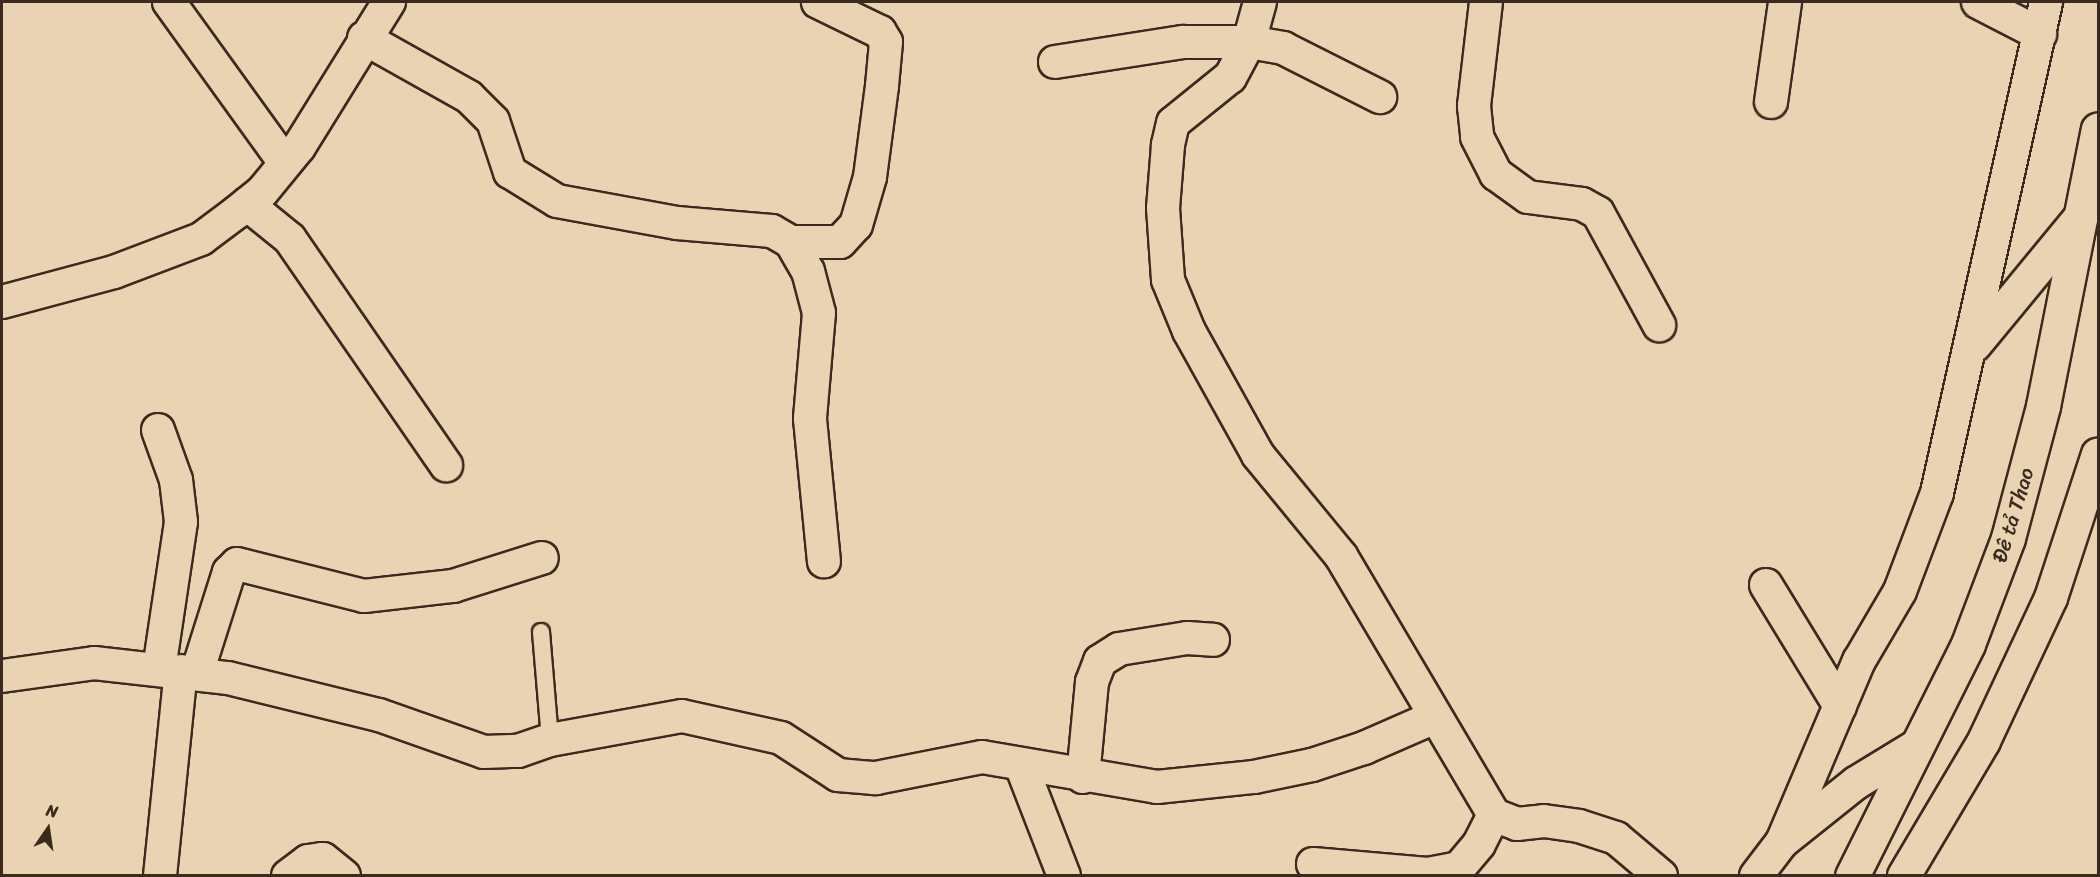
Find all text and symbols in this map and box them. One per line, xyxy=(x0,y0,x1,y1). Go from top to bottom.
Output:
street label: Đê tả Thao xyxy=(1987,465,2039,565)
text: N xyxy=(43,796,61,826)
north arrow xyxy=(18,799,78,859)

